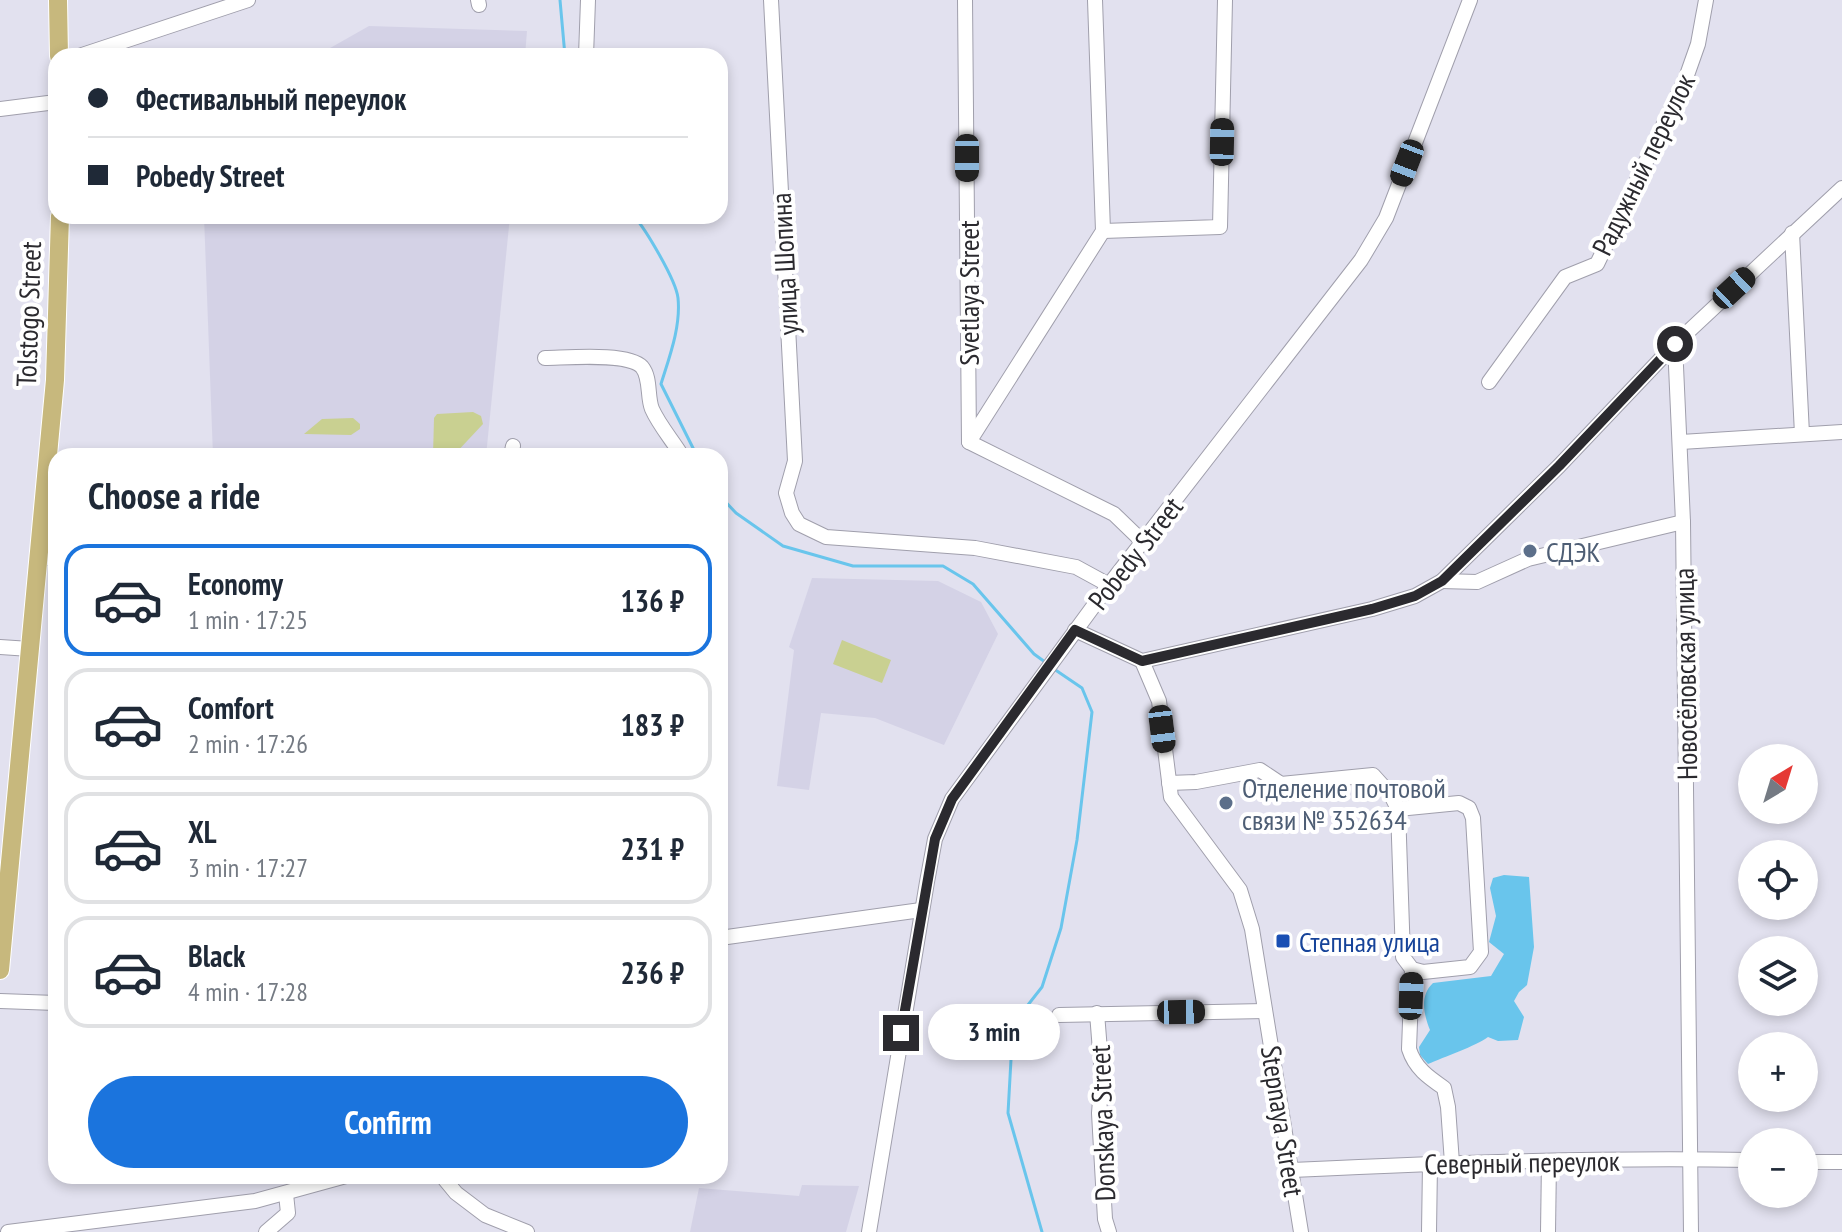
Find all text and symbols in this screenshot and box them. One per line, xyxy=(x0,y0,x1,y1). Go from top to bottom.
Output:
street label: Радужный переулок xyxy=(1583,67,1703,261)
text: Фестивальный переулок xyxy=(136,79,406,118)
car xyxy=(1210,118,1234,166)
car xyxy=(955,134,979,182)
car xyxy=(1387,136,1427,190)
text: Pobedy Street xyxy=(136,156,285,195)
street label: улица Шопина xyxy=(762,192,806,336)
street label: Svetlaya Street xyxy=(950,220,987,366)
street label: Tolstogo Street xyxy=(7,240,49,387)
car xyxy=(1708,263,1760,313)
route start xyxy=(1657,326,1693,362)
text: Choose a ride xyxy=(88,472,260,519)
street label: Pobedy Street xyxy=(1079,489,1191,617)
place label: СДЭК xyxy=(1546,533,1601,570)
marker: СДЭК xyxy=(1521,542,1539,560)
icon: car xyxy=(92,564,164,636)
text: Economy xyxy=(188,564,283,603)
street label: Новосёловская улица xyxy=(1665,568,1705,780)
text: 136 ₽ xyxy=(620,581,684,620)
text: 1 min · 17:25 xyxy=(188,603,308,636)
icon: car xyxy=(92,688,164,760)
text: Comfort xyxy=(188,688,274,727)
car xyxy=(1147,704,1177,754)
text: 183 ₽ xyxy=(620,705,684,744)
text: 2 min · 17:26 xyxy=(188,727,308,760)
north arrow xyxy=(1738,744,1818,824)
map controls xyxy=(1738,744,1818,1208)
place label: Отделение почтовой связи № 352634 xyxy=(1242,769,1446,838)
marker: Отделение почтовой связи № 352634 xyxy=(1217,794,1235,812)
icon: car xyxy=(92,812,164,884)
text: XL xyxy=(188,812,217,851)
text: 231 ₽ xyxy=(620,829,684,868)
button: locate xyxy=(1738,840,1818,920)
text: 3 min · 17:27 xyxy=(188,851,308,884)
place label: Степная улица xyxy=(1299,923,1440,960)
marker: Степная улица xyxy=(1274,932,1292,950)
icon: car xyxy=(92,936,164,1008)
text: Black xyxy=(188,936,245,975)
button: layers xyxy=(1738,936,1818,1016)
text: 236 ₽ xyxy=(620,953,684,992)
car xyxy=(1398,972,1424,1020)
text: 4 min · 17:28 xyxy=(188,975,308,1008)
car xyxy=(1157,1000,1205,1024)
callout: 3 min xyxy=(929,1005,1061,1061)
route end xyxy=(883,1015,919,1051)
text: 3 min xyxy=(968,1015,1020,1048)
button: + xyxy=(1738,1032,1818,1112)
street label: Stepnaya Street xyxy=(1253,1043,1313,1199)
street label: Donskaya Street xyxy=(1081,1044,1123,1202)
button: Confirm xyxy=(88,1076,688,1168)
button: − xyxy=(1738,1128,1818,1208)
street label: Северный переулок xyxy=(1424,1142,1620,1182)

